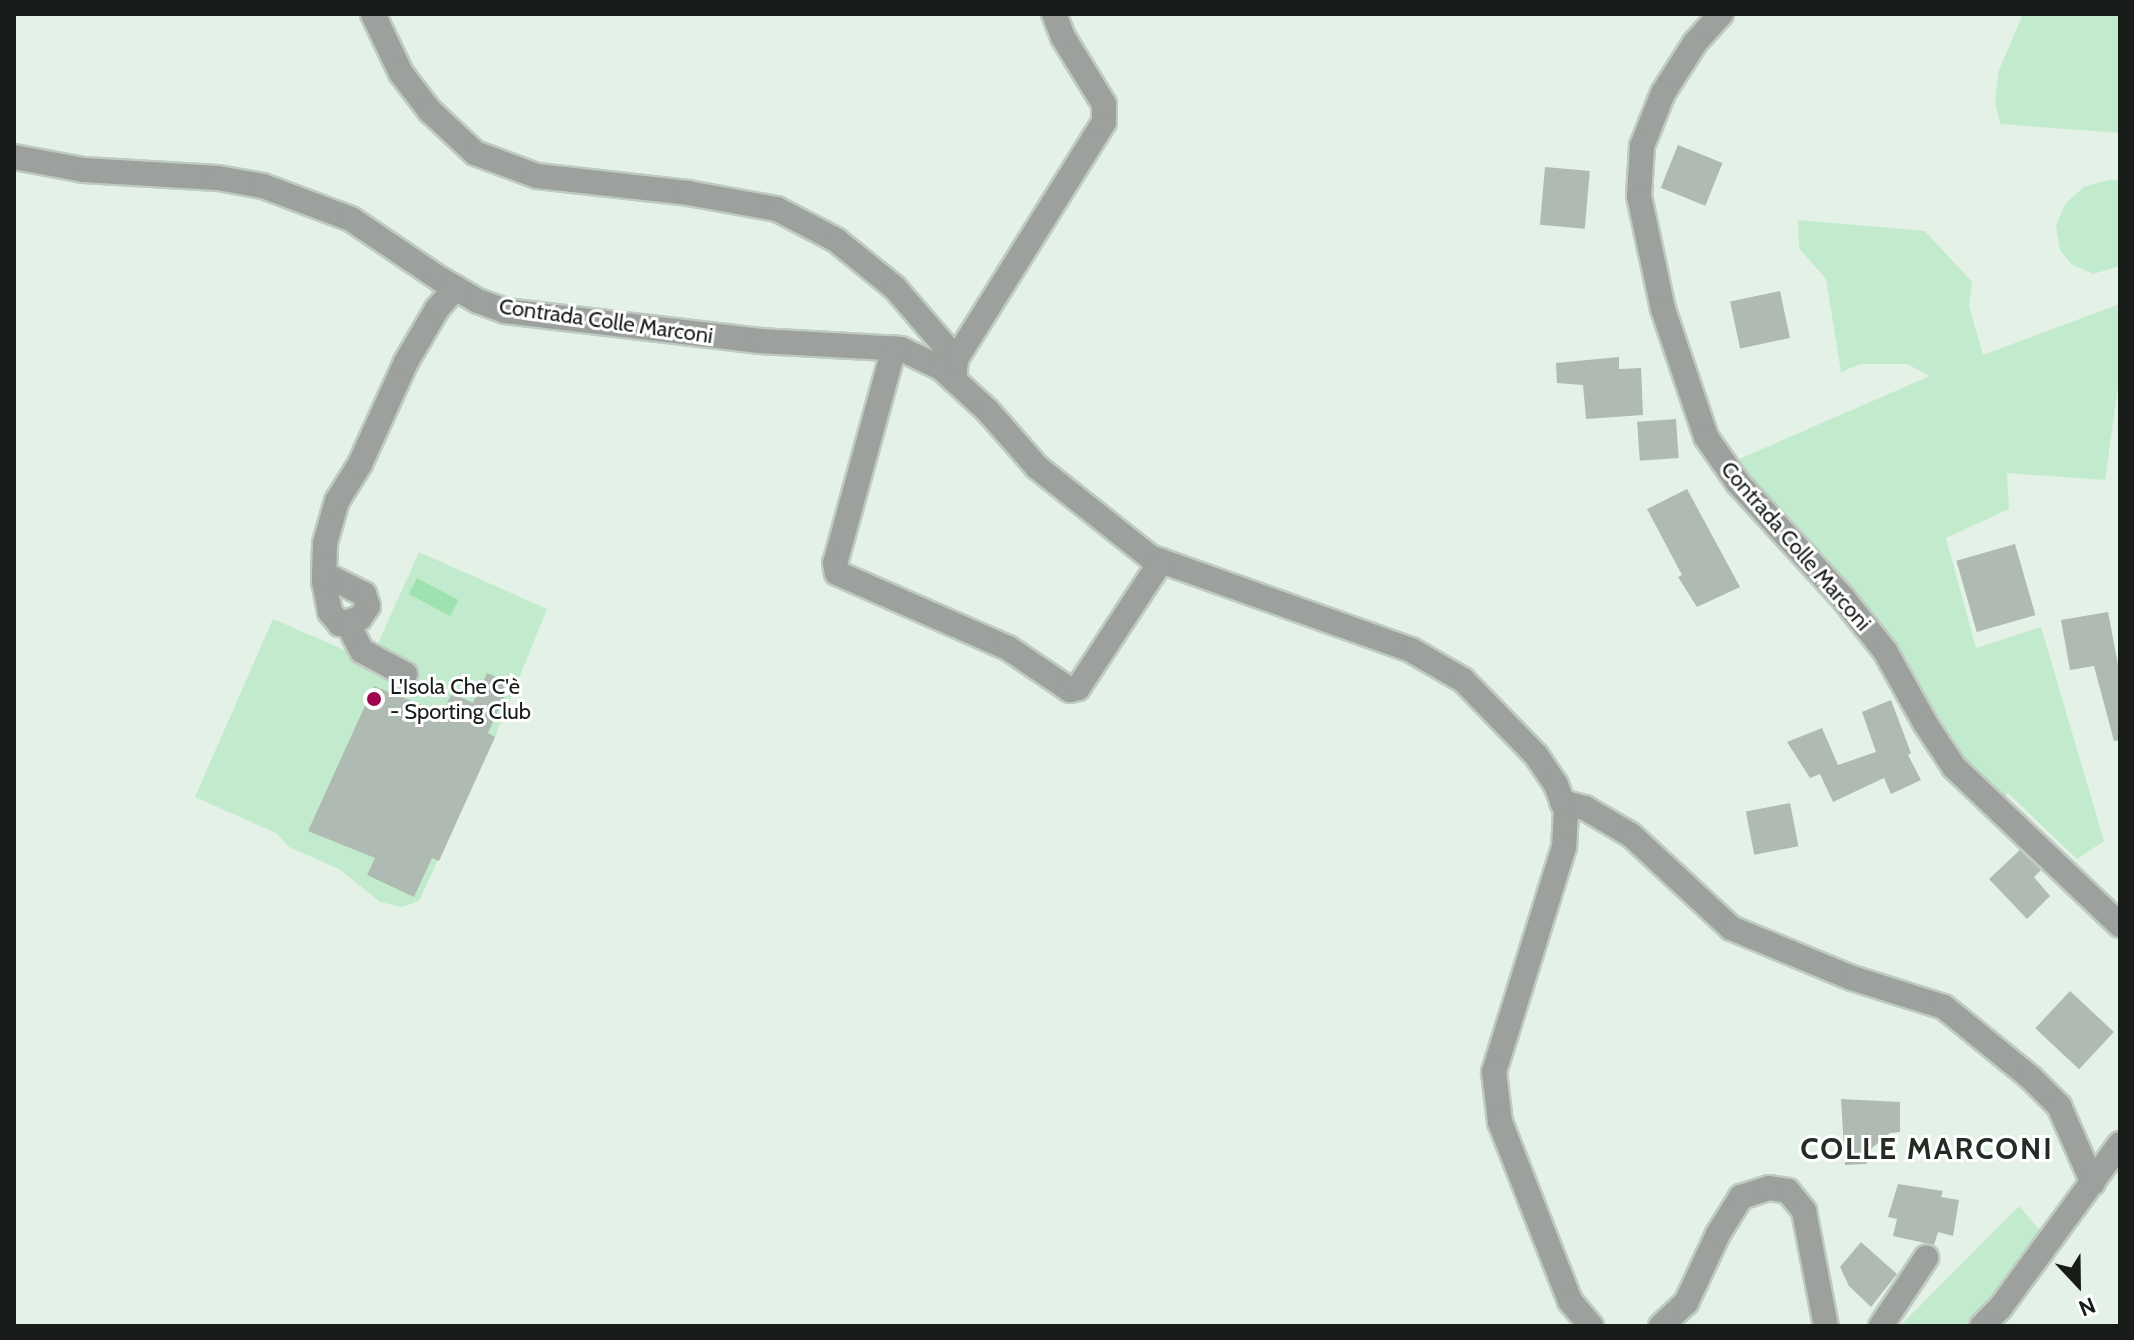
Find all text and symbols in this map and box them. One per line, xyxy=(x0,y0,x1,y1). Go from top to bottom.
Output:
street label: Contrada Colle Marconi xyxy=(497,293,715,349)
street label: Contrada Colle Marconi xyxy=(1715,456,1877,636)
place label: L'Isola Che C'è - Sporting Club xyxy=(390,673,531,724)
marker: L'Isola Che C'è - Sporting Club xyxy=(365,690,383,708)
district label: COLLE MARCONI xyxy=(1800,1131,2054,1167)
north arrow xyxy=(2038,1244,2118,1324)
text: N xyxy=(2075,1291,2099,1322)

